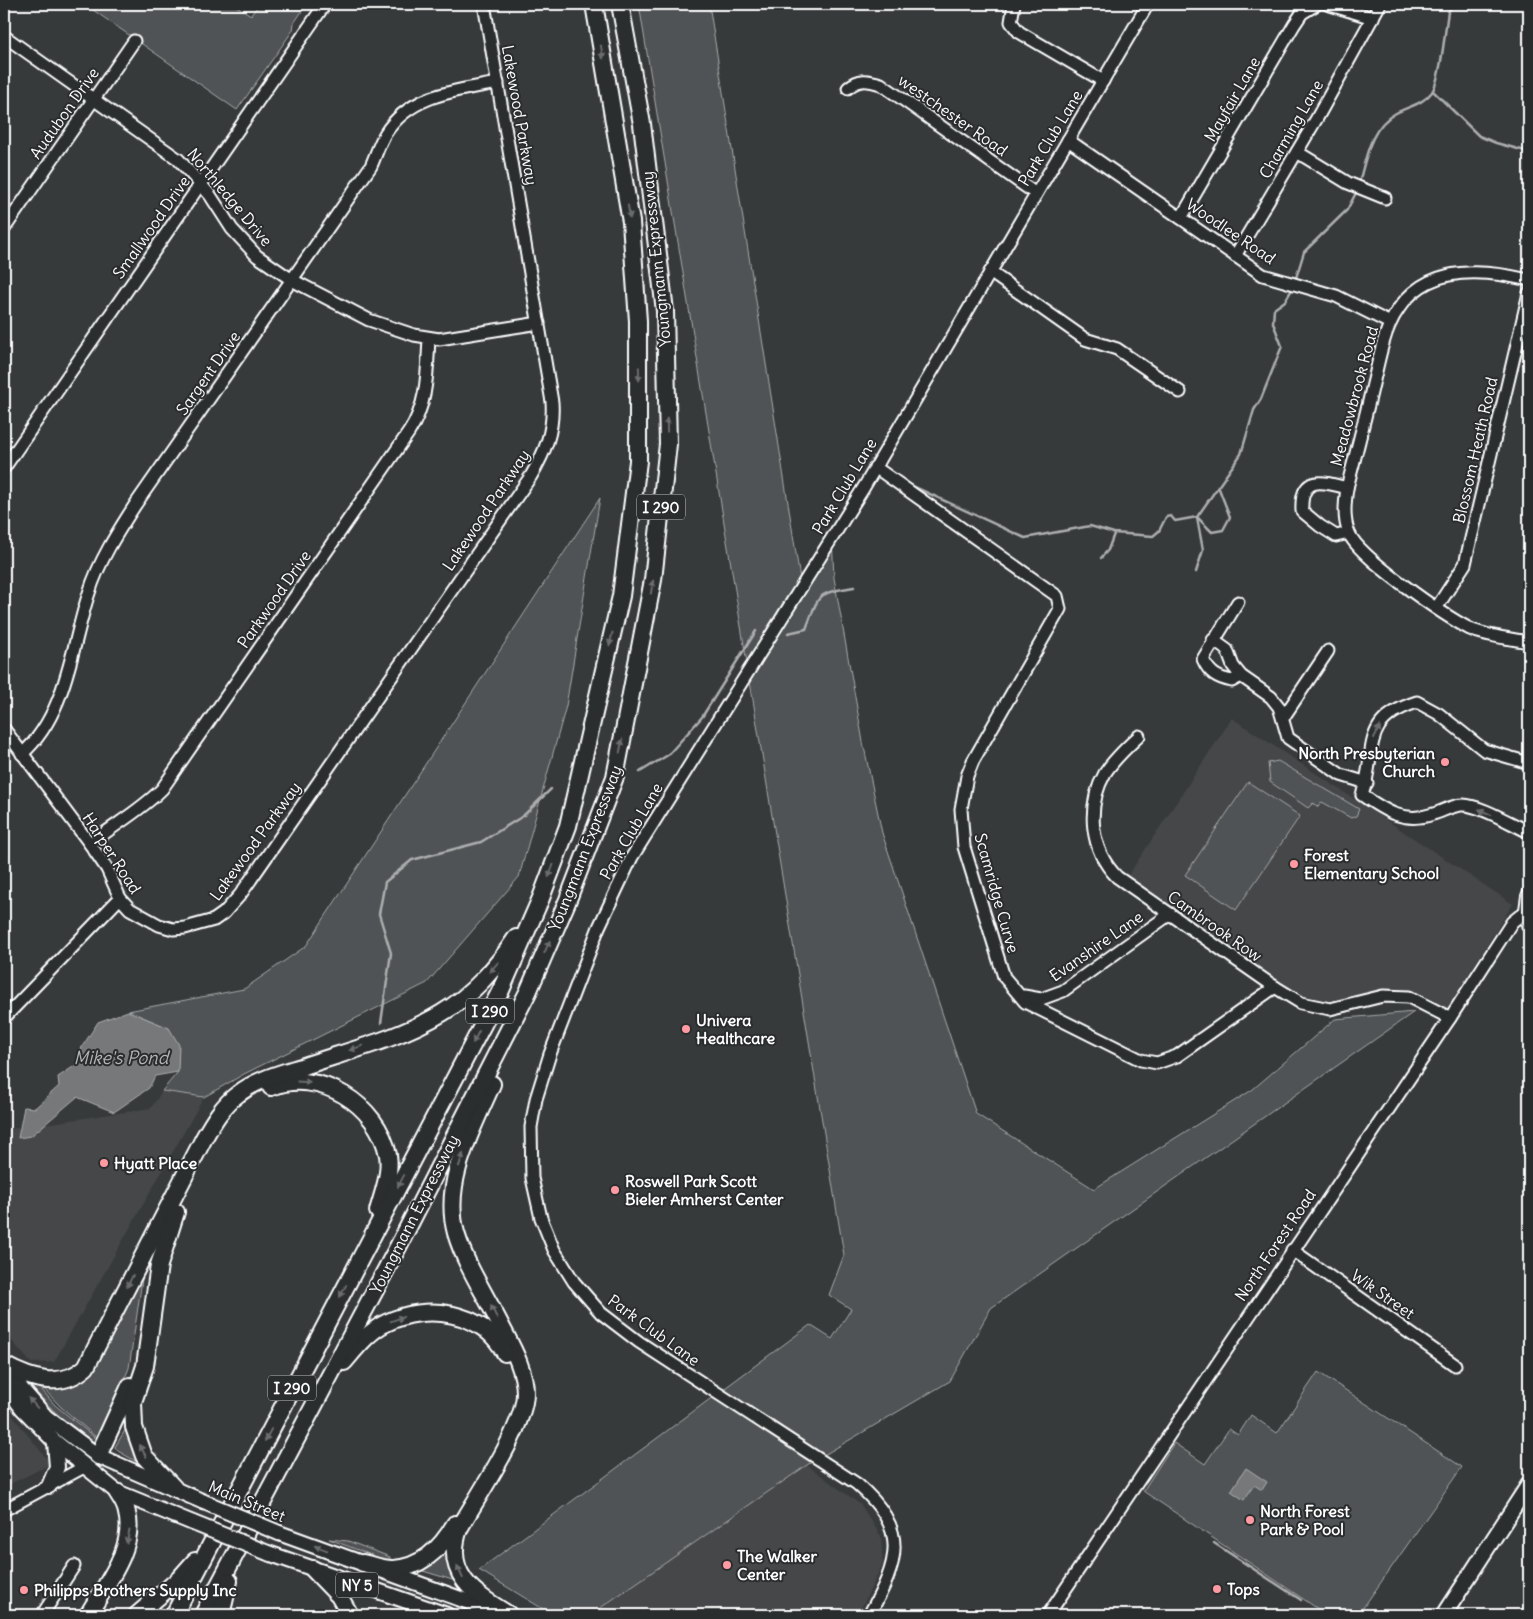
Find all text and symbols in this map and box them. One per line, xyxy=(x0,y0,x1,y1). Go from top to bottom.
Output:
street label: Lakewood Parkway xyxy=(498,43,542,187)
one-way arrow xyxy=(599,44,607,60)
street label: Mayfair Lane xyxy=(1200,53,1264,145)
street label: Audubon Drive xyxy=(25,63,103,163)
street label: westchester Road xyxy=(894,70,1012,160)
street label: Charming Lane xyxy=(1255,76,1327,182)
street label: Park Club Lane xyxy=(1013,86,1087,190)
street label: Northledge Drive xyxy=(183,144,277,250)
street label: Youngmann Expressway xyxy=(637,170,675,348)
street label: Smallwood Drive xyxy=(108,172,194,282)
street label: Woodlee Road xyxy=(1182,194,1280,268)
one-way arrow xyxy=(626,204,634,220)
street label: Meadowbrook Road xyxy=(1326,324,1382,468)
street label: Sargent Drive xyxy=(172,327,244,419)
one-way arrow xyxy=(636,366,644,382)
street label: Blossom Heath Road xyxy=(1448,375,1502,525)
one-way arrow xyxy=(663,417,671,433)
street label: Park Club Lane xyxy=(807,434,881,538)
street label: Lakewood Parkway xyxy=(438,446,534,574)
road number: I 290 xyxy=(637,494,685,520)
street label: Parkwood Drive xyxy=(233,546,315,652)
one-way arrow xyxy=(649,578,657,594)
one-way arrow xyxy=(607,632,615,647)
one-way arrow xyxy=(1373,725,1381,739)
one-way arrow xyxy=(617,739,625,754)
place label: North Presbyterian Church xyxy=(1298,743,1435,781)
marker: North Presbyterian Church xyxy=(1439,756,1451,768)
street label: Youngmann Expressway xyxy=(544,762,626,934)
street label: Lakewood Parkway xyxy=(205,778,305,904)
street label: Park Club Lane xyxy=(595,779,667,883)
one-way arrow xyxy=(1478,808,1492,816)
street label: Harper Road xyxy=(78,809,146,897)
street label: Scamridge Curve xyxy=(970,831,1024,955)
place label: Forest Elementary School xyxy=(1304,845,1439,884)
marker: Forest Elementary School xyxy=(1288,858,1300,870)
one-way arrow xyxy=(547,864,555,878)
street label: Cambrook Row xyxy=(1164,886,1266,966)
street label: Evanshire Lane xyxy=(1045,906,1147,986)
one-way arrow xyxy=(544,940,552,954)
one-way arrow xyxy=(488,960,500,972)
road number: I 290 xyxy=(466,998,514,1024)
place label: Univera Healthcare xyxy=(696,1010,776,1048)
marker: Univera Healthcare xyxy=(680,1023,692,1035)
one-way arrow xyxy=(472,1030,480,1044)
one-way arrow xyxy=(349,1045,364,1052)
water label: Mike's Pond xyxy=(74,1046,171,1069)
one-way arrow xyxy=(296,1078,312,1086)
street label: Youngmann Expressway xyxy=(365,1131,463,1297)
one-way arrow xyxy=(457,1152,465,1167)
place label: Hyatt Place xyxy=(114,1153,197,1174)
marker: Hyatt Place xyxy=(98,1157,110,1169)
place label: Roswell Park Scott Bieler Amherst Center xyxy=(625,1171,784,1209)
one-way arrow xyxy=(397,1173,405,1188)
marker: Roswell Park Scott Bieler Amherst Center xyxy=(609,1184,621,1196)
street label: North Forest Road xyxy=(1230,1185,1320,1305)
street label: Wik Street xyxy=(1347,1265,1419,1323)
one-way arrow xyxy=(126,1273,134,1288)
one-way arrow xyxy=(339,1283,347,1298)
street label: Park Club Lane xyxy=(604,1290,704,1370)
one-way arrow xyxy=(490,1305,498,1320)
one-way arrow xyxy=(389,1315,404,1322)
road number: I 290 xyxy=(268,1376,316,1400)
one-way arrow xyxy=(28,1396,39,1409)
one-way arrow xyxy=(264,1427,272,1442)
one-way arrow xyxy=(139,1444,147,1459)
street label: Main Street xyxy=(206,1476,289,1526)
place label: North Forest Park & Pool xyxy=(1260,1501,1350,1539)
marker: North Forest Park & Pool xyxy=(1244,1514,1256,1526)
one-way arrow xyxy=(124,1530,132,1545)
one-way arrow xyxy=(313,1544,328,1552)
place label: The Walker Center xyxy=(737,1546,817,1584)
marker: The Walker Center xyxy=(721,1559,733,1571)
one-way arrow xyxy=(456,1565,464,1579)
road number: NY 5 xyxy=(336,1572,378,1598)
place label: Tops xyxy=(1227,1579,1260,1600)
place label: Philipps Brothers Supply Inc xyxy=(34,1580,237,1601)
marker: Tops xyxy=(1211,1583,1223,1595)
marker: Philipps Brothers Supply Inc xyxy=(18,1584,30,1596)

